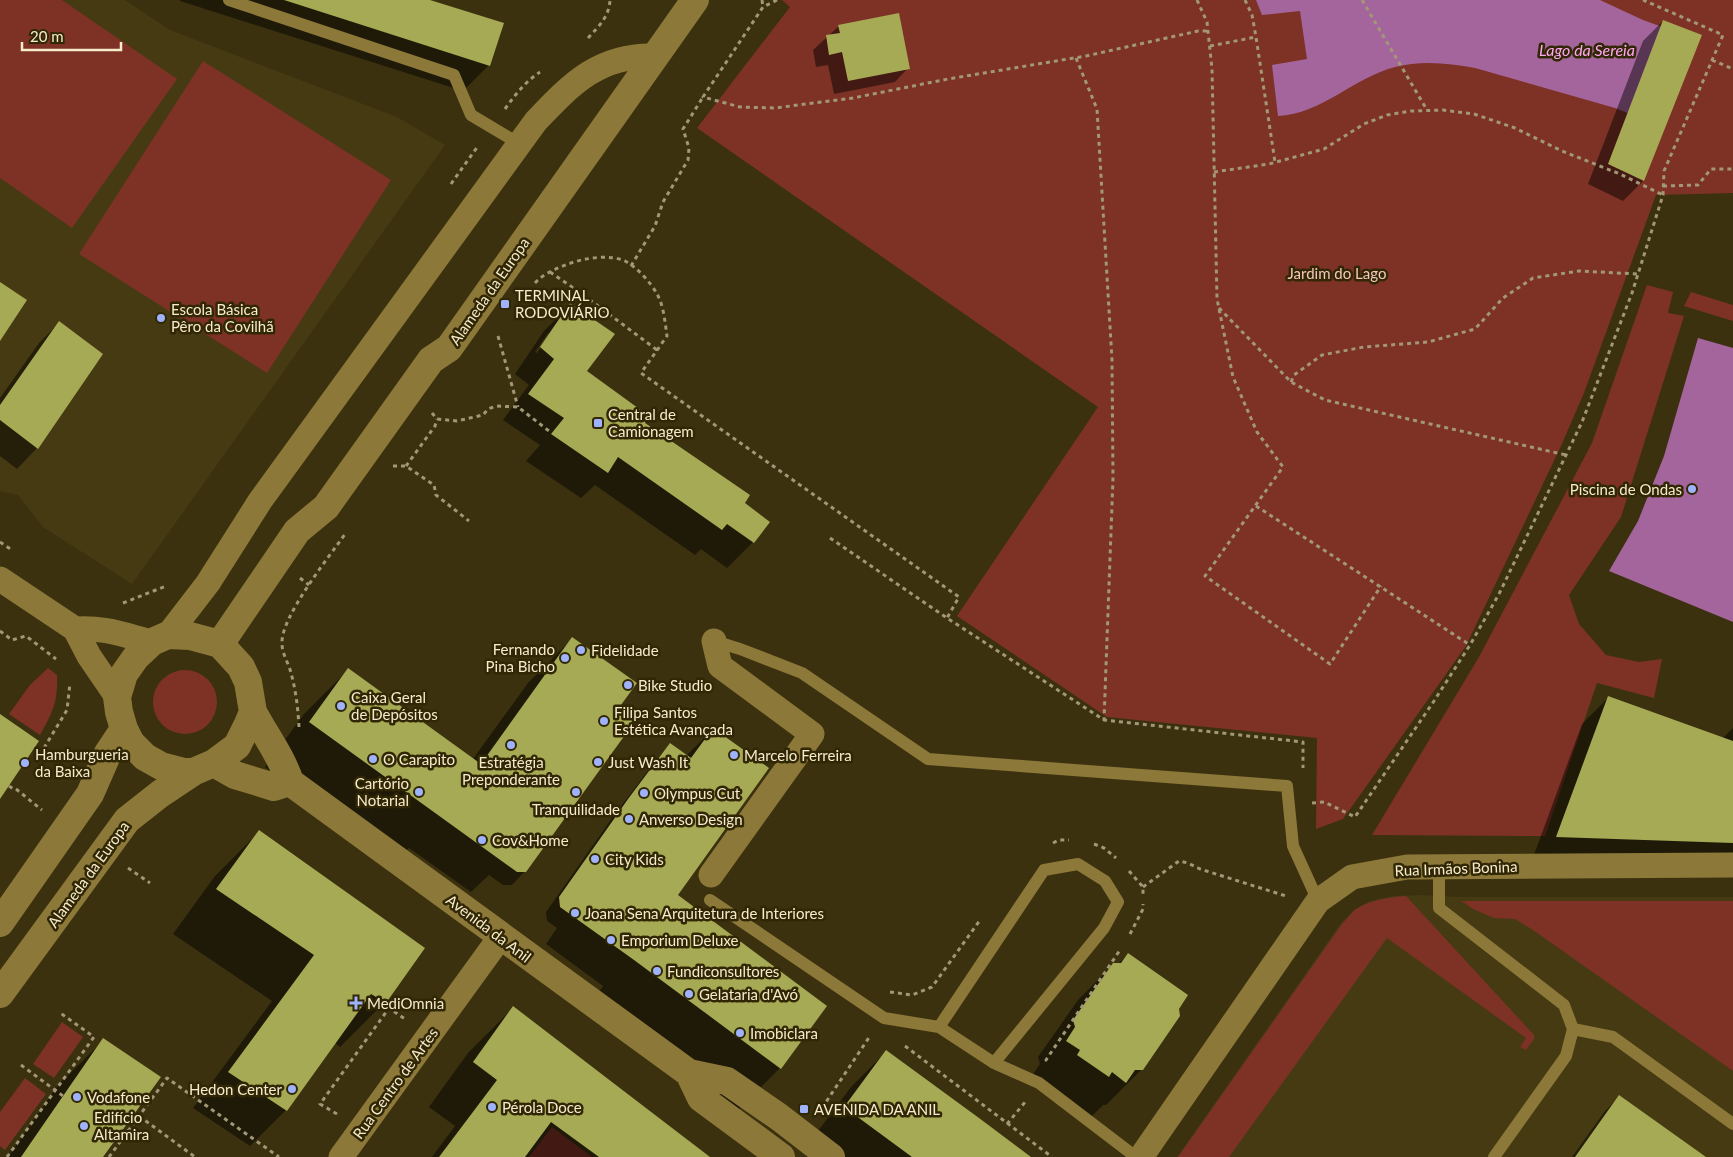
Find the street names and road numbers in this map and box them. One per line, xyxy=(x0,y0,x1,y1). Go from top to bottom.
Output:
street label: Alameda da Europa xyxy=(445,234,533,348)
street label: Alameda da Europa xyxy=(43,817,133,931)
street label: Rua Irmãos Bonina xyxy=(1394,857,1518,879)
street label: Avenida da Anil xyxy=(443,890,535,966)
street label: Rua Centro de Artes xyxy=(349,1024,441,1142)

